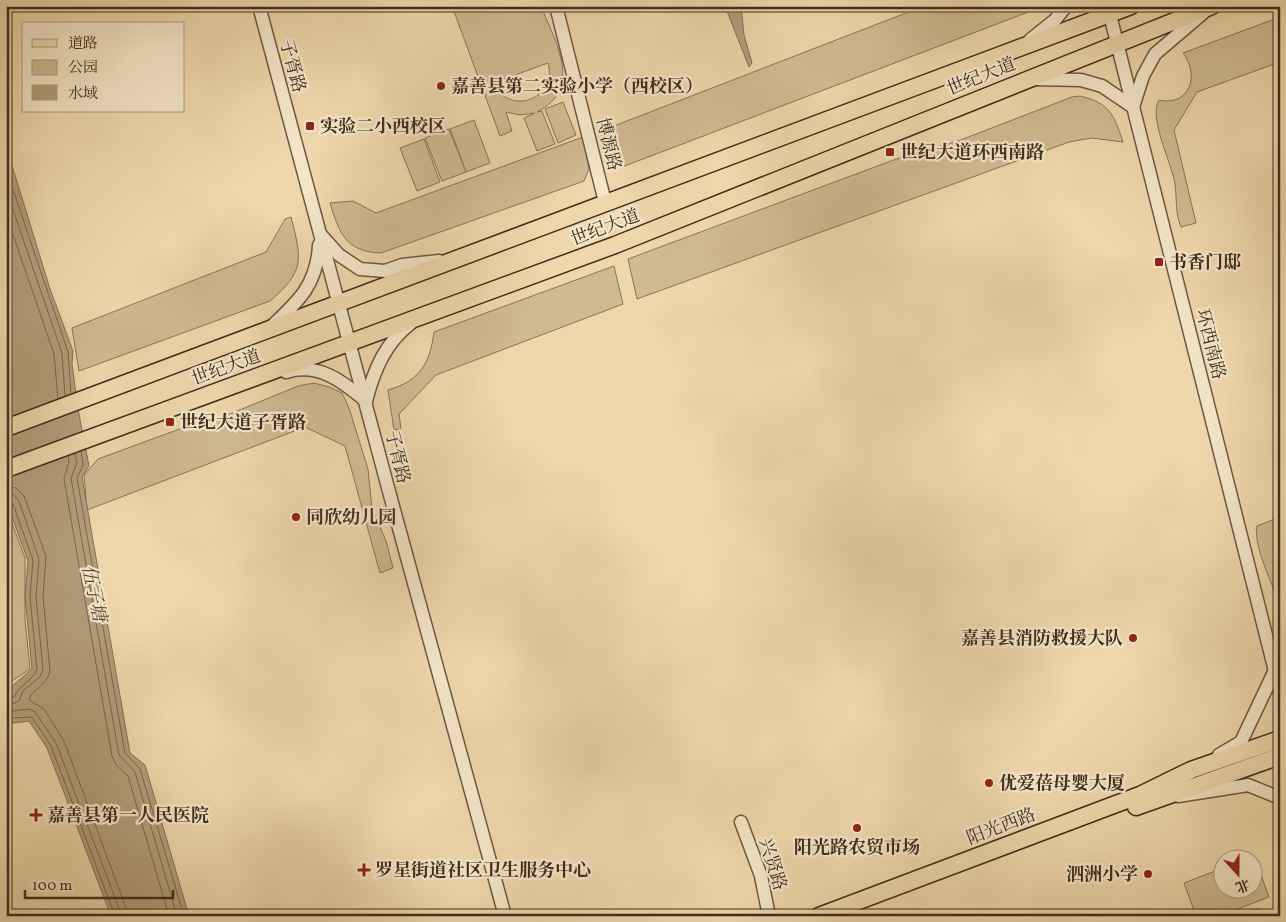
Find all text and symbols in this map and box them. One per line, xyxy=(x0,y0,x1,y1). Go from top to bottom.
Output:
legend xyxy=(22,22,185,112)
text: 道路 xyxy=(68,34,98,55)
street label: 子胥路 xyxy=(272,37,311,96)
street label: 世纪大道 xyxy=(944,52,1020,102)
text: 公园 xyxy=(68,58,98,79)
place label: 嘉善县第二实验小学（西校区） xyxy=(451,75,703,100)
marker: 嘉善县第二实验小学（西校区） xyxy=(435,80,447,92)
text: 水域 xyxy=(68,84,98,105)
place label: 实验二小西校区 xyxy=(320,115,446,140)
street label: 博源路 xyxy=(589,115,626,174)
marker: 实验二小西校区 xyxy=(304,120,316,132)
place label: 世纪大道环西南路 xyxy=(900,141,1044,166)
marker: 世纪大道环西南路 xyxy=(884,146,896,158)
street label: 世纪大道 xyxy=(567,204,644,253)
place label: 书香门邸 xyxy=(1169,251,1241,276)
marker: 书香门邸 xyxy=(1153,256,1165,268)
street label: 环西南路 xyxy=(1189,306,1230,382)
street label: 世纪大道 xyxy=(188,344,265,392)
place label: 世纪大道子胥路 xyxy=(180,411,306,436)
marker: 世纪大道子胥路 xyxy=(164,416,176,428)
street label: 子胥路 xyxy=(378,428,415,487)
place label: 同欣幼儿园 xyxy=(306,506,396,531)
marker: 同欣幼儿园 xyxy=(290,511,302,523)
water label: 伍子塘 xyxy=(74,563,112,627)
place label: 嘉善县消防救援大队 xyxy=(961,627,1123,652)
marker: 嘉善县消防救援大队 xyxy=(1127,632,1139,644)
place label: 优爱蓓母婴大厦 xyxy=(999,772,1125,797)
marker: 优爱蓓母婴大厦 xyxy=(983,777,995,789)
street label: 阳光西路 xyxy=(963,803,1040,852)
place label: 嘉善县第一人民医院 xyxy=(47,804,209,829)
marker: 嘉善县第一人民医院 xyxy=(29,808,43,822)
marker: 阳光路农贸市场 xyxy=(851,822,863,834)
street label: 兴贤路 xyxy=(752,835,791,894)
place label: 阳光路农贸市场 xyxy=(794,836,920,861)
north arrow xyxy=(1214,850,1264,900)
place label: 罗星街道社区卫生服务中心 xyxy=(375,859,591,884)
marker: 罗星街道社区卫生服务中心 xyxy=(357,863,371,877)
place label: 泗洲小学 xyxy=(1066,863,1138,888)
scale bar xyxy=(25,867,172,899)
marker: 泗洲小学 xyxy=(1142,868,1154,880)
text: 北 xyxy=(1232,873,1252,896)
text: 100 m xyxy=(32,876,72,897)

